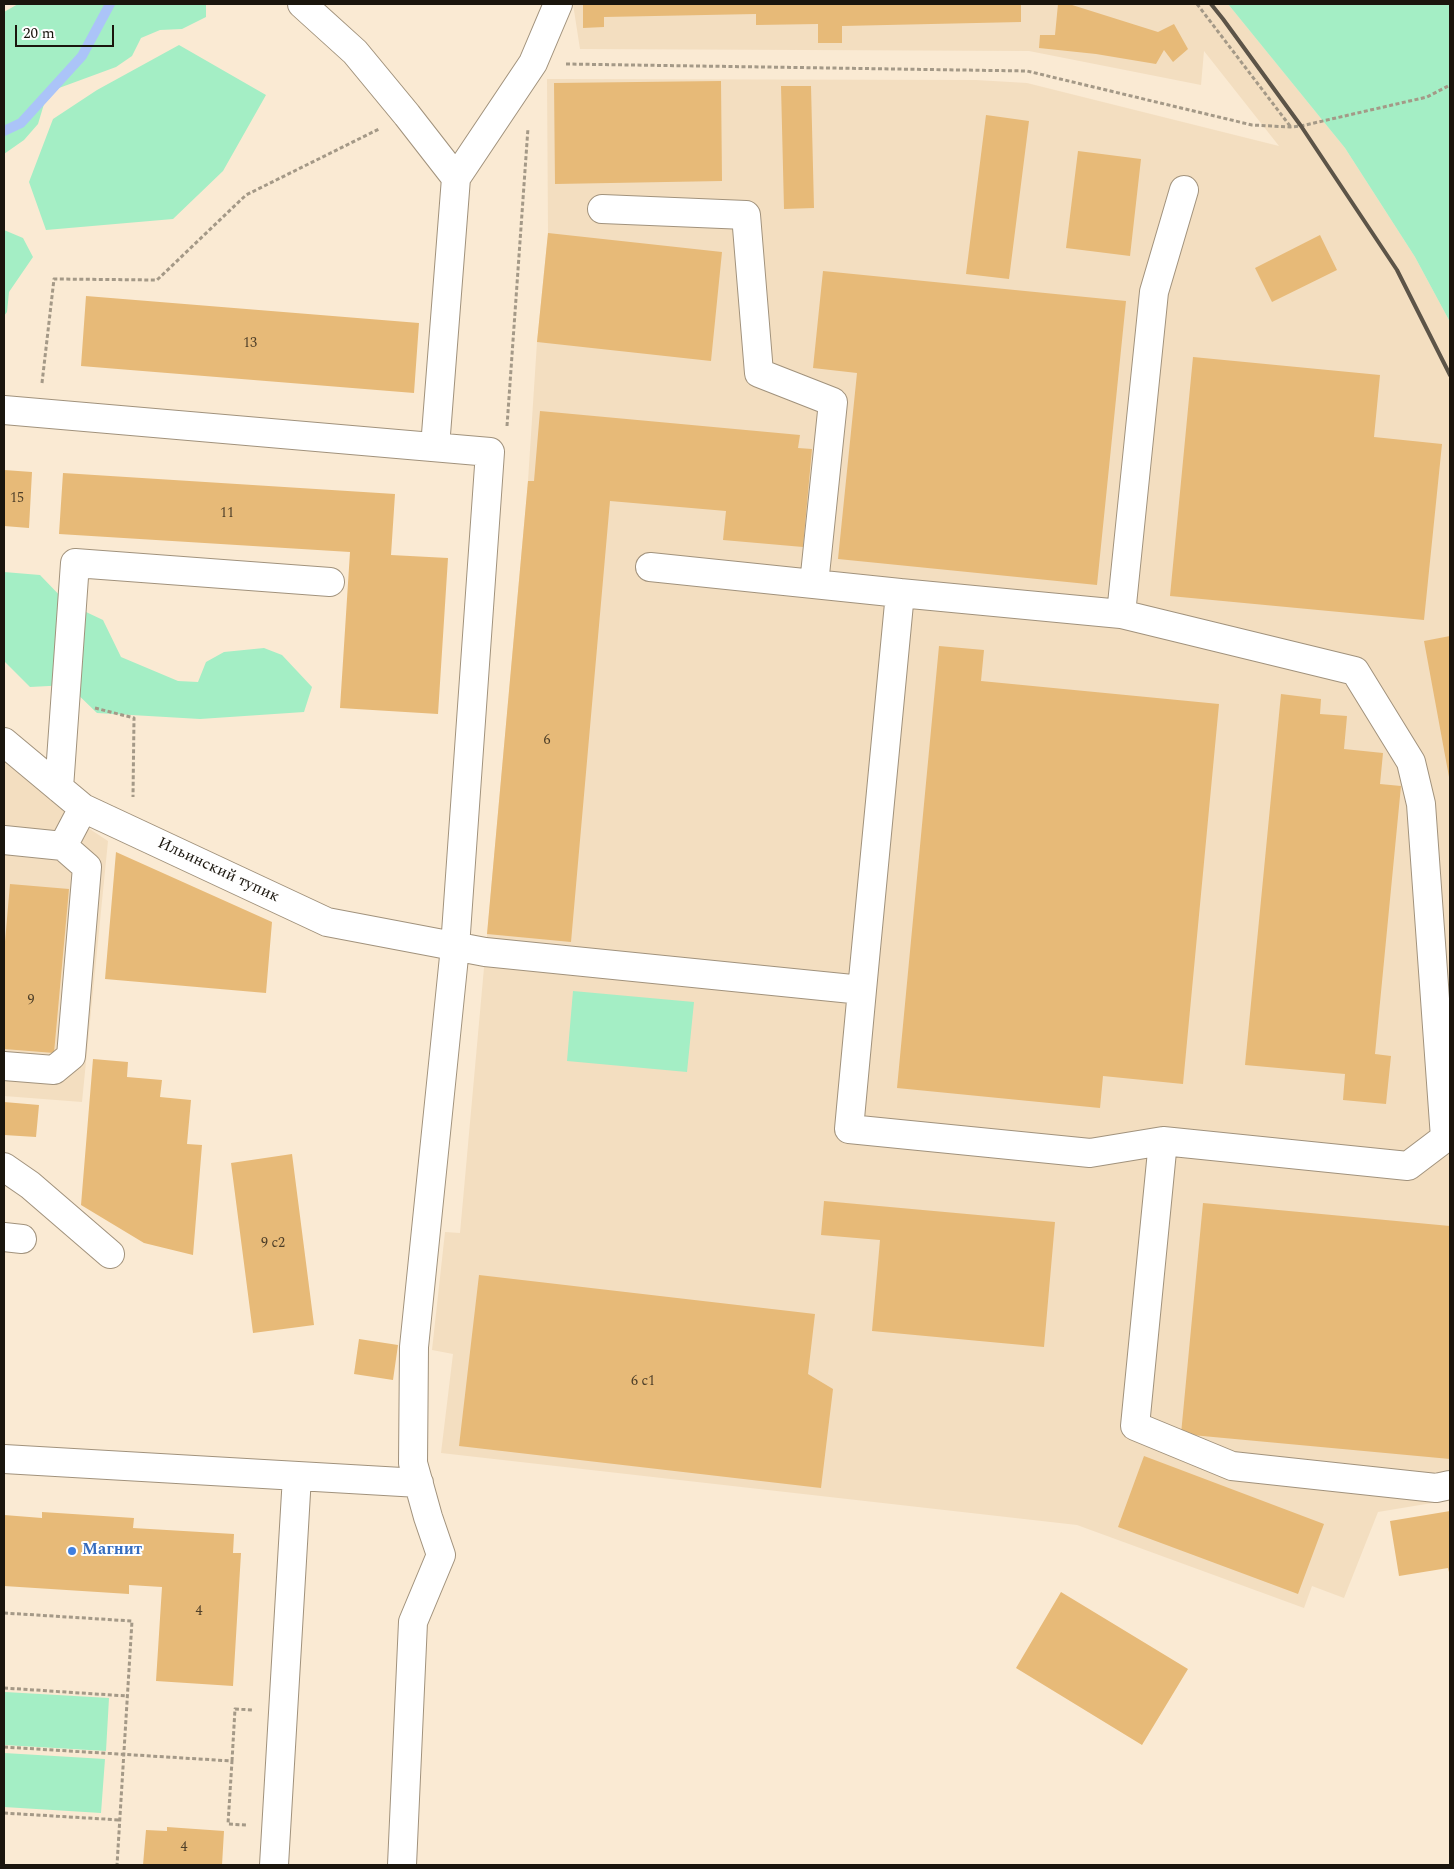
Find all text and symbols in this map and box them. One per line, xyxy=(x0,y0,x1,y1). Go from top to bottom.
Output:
scale bar xyxy=(18,15,116,47)
text: 20 m xyxy=(23,22,55,45)
house number: 13 xyxy=(243,336,257,352)
house number: 15 xyxy=(10,491,24,507)
house number: 11 xyxy=(220,506,234,522)
house number: 6 xyxy=(544,733,550,749)
street label: Ильинский тупик xyxy=(154,834,282,908)
house number: 9 xyxy=(28,993,34,1009)
house number: 9 с2 xyxy=(261,1236,285,1252)
house number: 6 с1 xyxy=(631,1374,655,1390)
place label: Магнит xyxy=(82,1541,142,1561)
marker: Магнит xyxy=(66,1545,78,1557)
house number: 4 xyxy=(196,1604,202,1620)
house number: 4 xyxy=(181,1840,187,1856)

